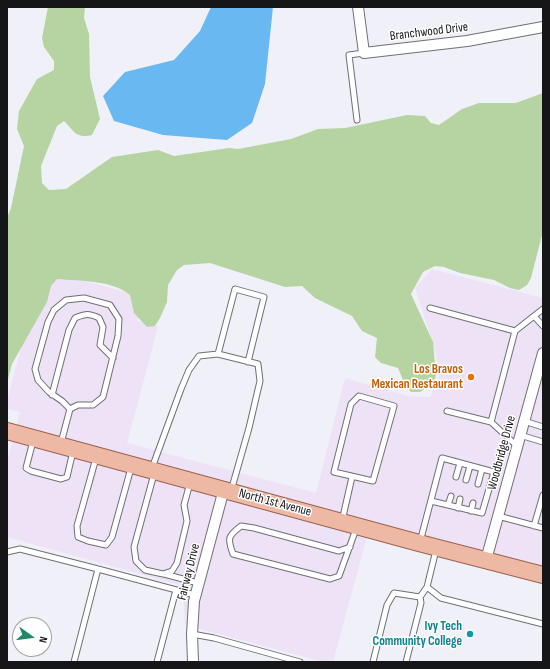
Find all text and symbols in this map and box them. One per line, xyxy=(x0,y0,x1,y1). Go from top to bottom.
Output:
street label: Branchwood Drive xyxy=(389,19,469,45)
place label: Los Bravos Mexican Restaurant xyxy=(371,362,463,393)
marker: Los Bravos Mexican Restaurant xyxy=(466,372,476,382)
street label: Woodbridge Drive xyxy=(485,414,519,492)
street label: North 1st Avenue xyxy=(237,486,313,520)
street label: Fairway Drive xyxy=(174,542,204,602)
north arrow xyxy=(12,617,52,657)
place label: Ivy Tech Community College xyxy=(373,619,462,650)
marker: Ivy Tech Community College xyxy=(465,629,475,639)
text: N xyxy=(36,635,50,644)

